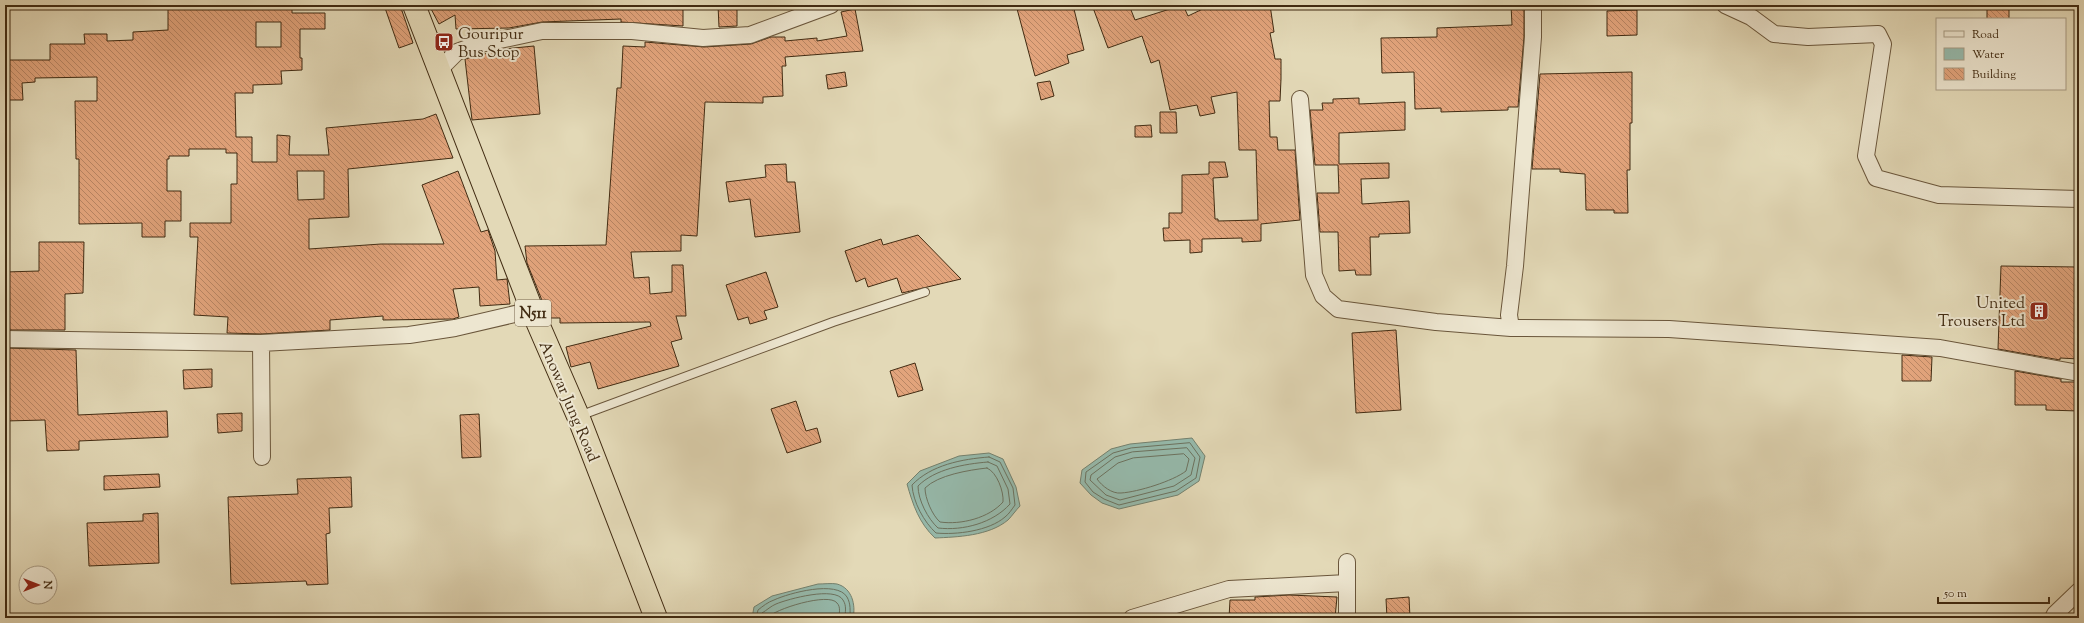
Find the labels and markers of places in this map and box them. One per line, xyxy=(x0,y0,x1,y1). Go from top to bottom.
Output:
place label: Gouripur Bus Stop xyxy=(458,24,524,65)
bus stop icon: Gouripur Bus Stop xyxy=(433,31,455,53)
place label: United Trousers Ltd xyxy=(1938,293,2025,334)
building icon: United Trousers Ltd xyxy=(2028,300,2050,322)

